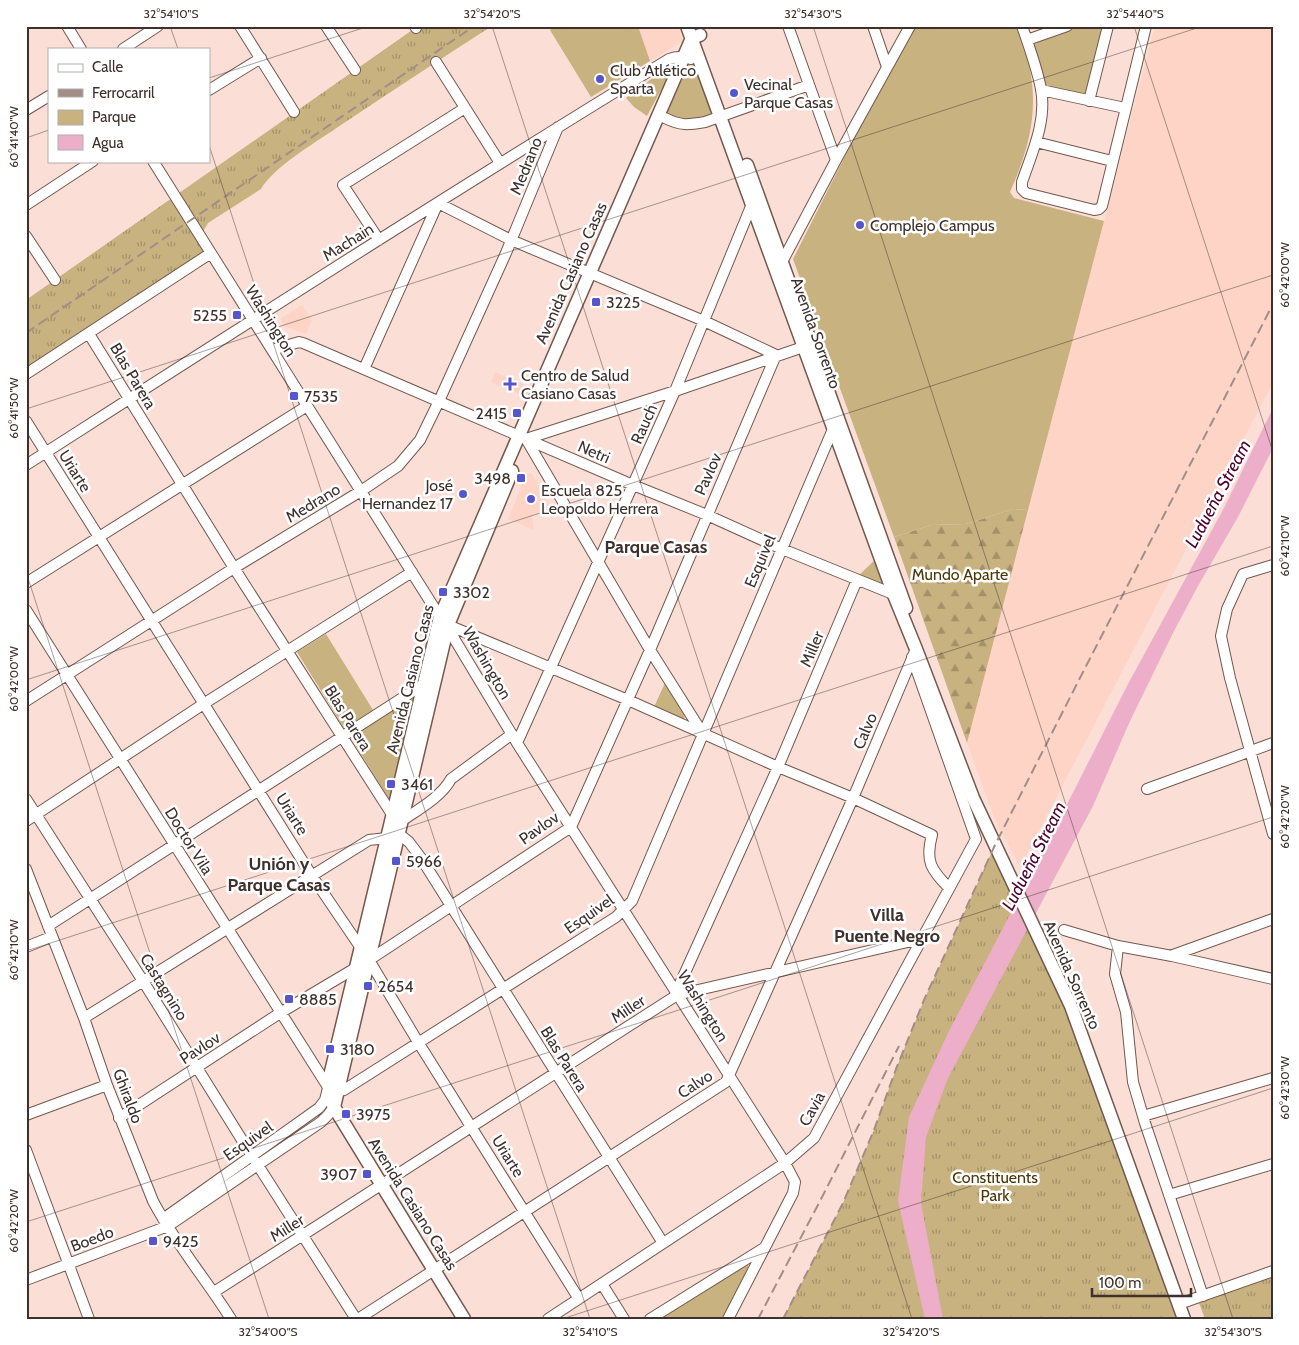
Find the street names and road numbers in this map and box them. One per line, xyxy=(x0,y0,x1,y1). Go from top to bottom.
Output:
street label: Medrano xyxy=(506,134,546,197)
street label: Avenida Casiano Casas xyxy=(531,199,611,347)
street label: Machain xyxy=(319,219,377,265)
street label: Avenida Sorrento xyxy=(787,275,845,391)
street label: Washington xyxy=(242,282,301,360)
street label: Blas Parera xyxy=(106,340,160,413)
street label: Rauch xyxy=(627,401,661,447)
street label: Netri xyxy=(575,437,613,467)
street label: Uriarte xyxy=(55,446,95,496)
street label: Pavlov xyxy=(690,450,726,498)
street label: Medrano xyxy=(282,479,344,527)
street label: Esquivel xyxy=(740,531,780,590)
street label: Avenida Casiano Casas xyxy=(382,602,438,755)
street label: Washington xyxy=(459,623,515,703)
street label: Miller xyxy=(796,627,828,670)
street label: Blas Parera xyxy=(320,682,376,754)
street label: Calvo xyxy=(849,710,881,752)
street label: Uriarte xyxy=(272,789,312,839)
street label: Doctor Vila xyxy=(161,804,217,878)
street label: Pavlov xyxy=(515,807,563,849)
street label: Esquivel xyxy=(561,890,617,938)
street label: Avenida Sorrento xyxy=(1040,918,1105,1032)
street label: Castagnino xyxy=(136,950,192,1024)
street label: Washington xyxy=(674,967,733,1045)
street label: Miller xyxy=(607,990,649,1027)
street label: Blas Parera xyxy=(536,1023,592,1095)
street label: Pavlov xyxy=(176,1028,224,1068)
street label: Ghiraldo xyxy=(109,1066,147,1126)
street label: Calvo xyxy=(674,1066,716,1102)
street label: Cavia xyxy=(795,1088,829,1129)
street label: Esquivel xyxy=(220,1117,276,1165)
street label: Uriarte xyxy=(488,1131,528,1181)
street label: Avenida Casiano Casas xyxy=(364,1134,462,1274)
street label: Miller xyxy=(266,1210,308,1246)
street label: Boedo xyxy=(68,1222,116,1256)

